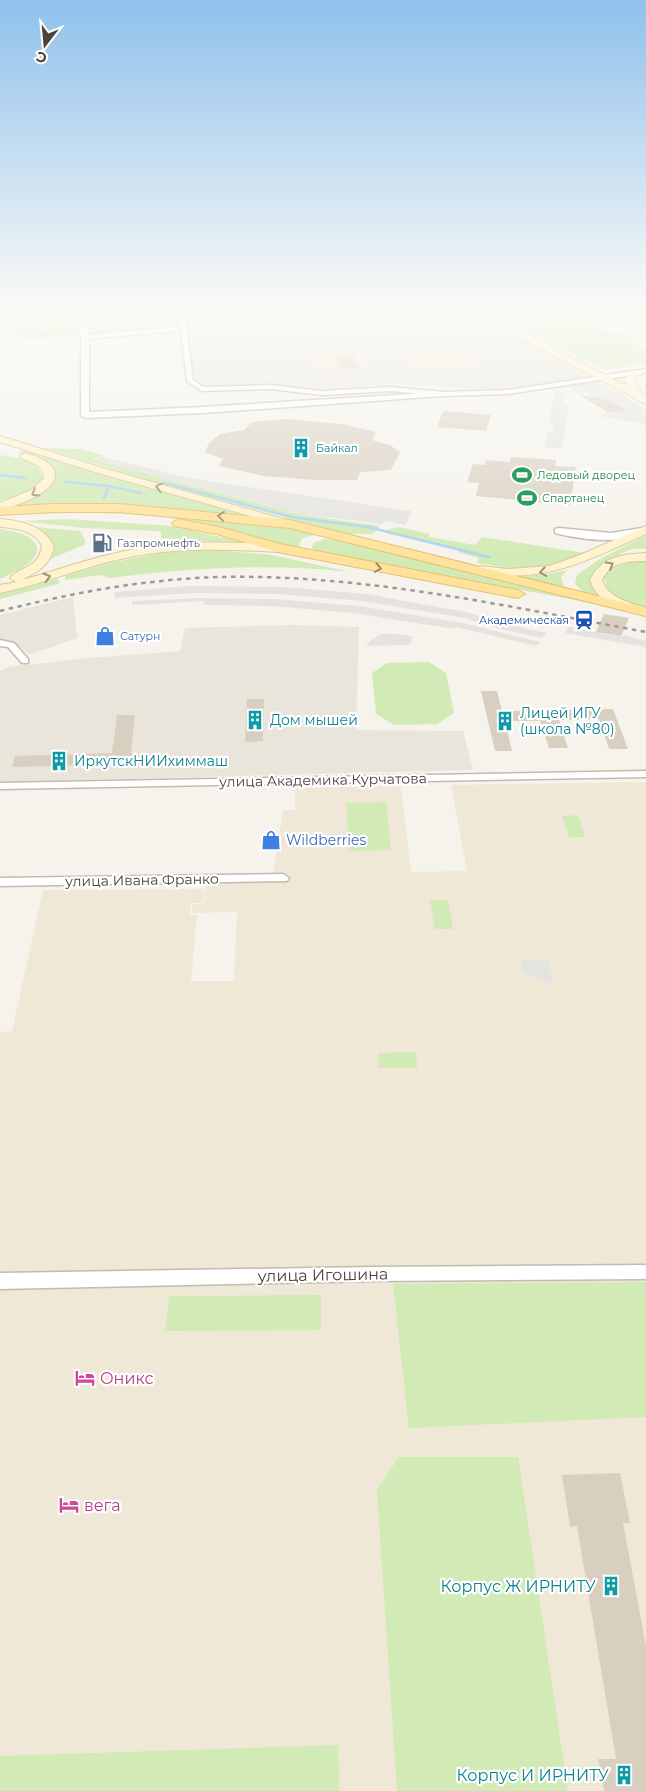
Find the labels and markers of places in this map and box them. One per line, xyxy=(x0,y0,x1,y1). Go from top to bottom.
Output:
building icon: Байкал xyxy=(290,437,312,459)
place label: Байкал xyxy=(316,441,358,455)
sports icon: Ледовый дворец xyxy=(511,464,533,486)
place label: Ледовый дворец xyxy=(537,468,635,482)
sports icon: Спартанец xyxy=(516,487,538,509)
place label: Спартанец xyxy=(542,491,605,505)
fuel station icon: Газпромнефть xyxy=(91,532,113,554)
place label: Газпромнефть xyxy=(117,536,200,550)
station icon: Академическая xyxy=(573,609,595,631)
place label: Академическая xyxy=(479,613,569,627)
shop icon: Сатурн xyxy=(94,625,116,647)
place label: Сатурн xyxy=(120,629,161,643)
place label: Лицей ИГУ (школа №80) xyxy=(520,704,615,738)
building icon: Дом мышей xyxy=(244,709,266,731)
building icon: Лицей ИГУ (школа №80) xyxy=(494,710,516,732)
place label: Дом мышей xyxy=(270,711,358,729)
building icon: ИркутскНИИхиммаш xyxy=(48,750,70,772)
place label: ИркутскНИИхиммаш xyxy=(74,752,228,770)
shop icon: Wildberries xyxy=(260,829,282,851)
place label: Wildberries xyxy=(286,831,367,849)
hotel icon: Оникс xyxy=(74,1367,96,1389)
place label: Оникс xyxy=(100,1369,153,1388)
hotel icon: вега xyxy=(58,1494,80,1516)
place label: вега xyxy=(84,1496,121,1515)
building icon: Корпус Ж ИРНИТУ xyxy=(600,1575,622,1597)
place label: Корпус Ж ИРНИТУ xyxy=(441,1577,596,1596)
building icon: Корпус И ИРНИТУ xyxy=(613,1764,635,1786)
place label: Корпус И ИРНИТУ xyxy=(457,1766,609,1785)

